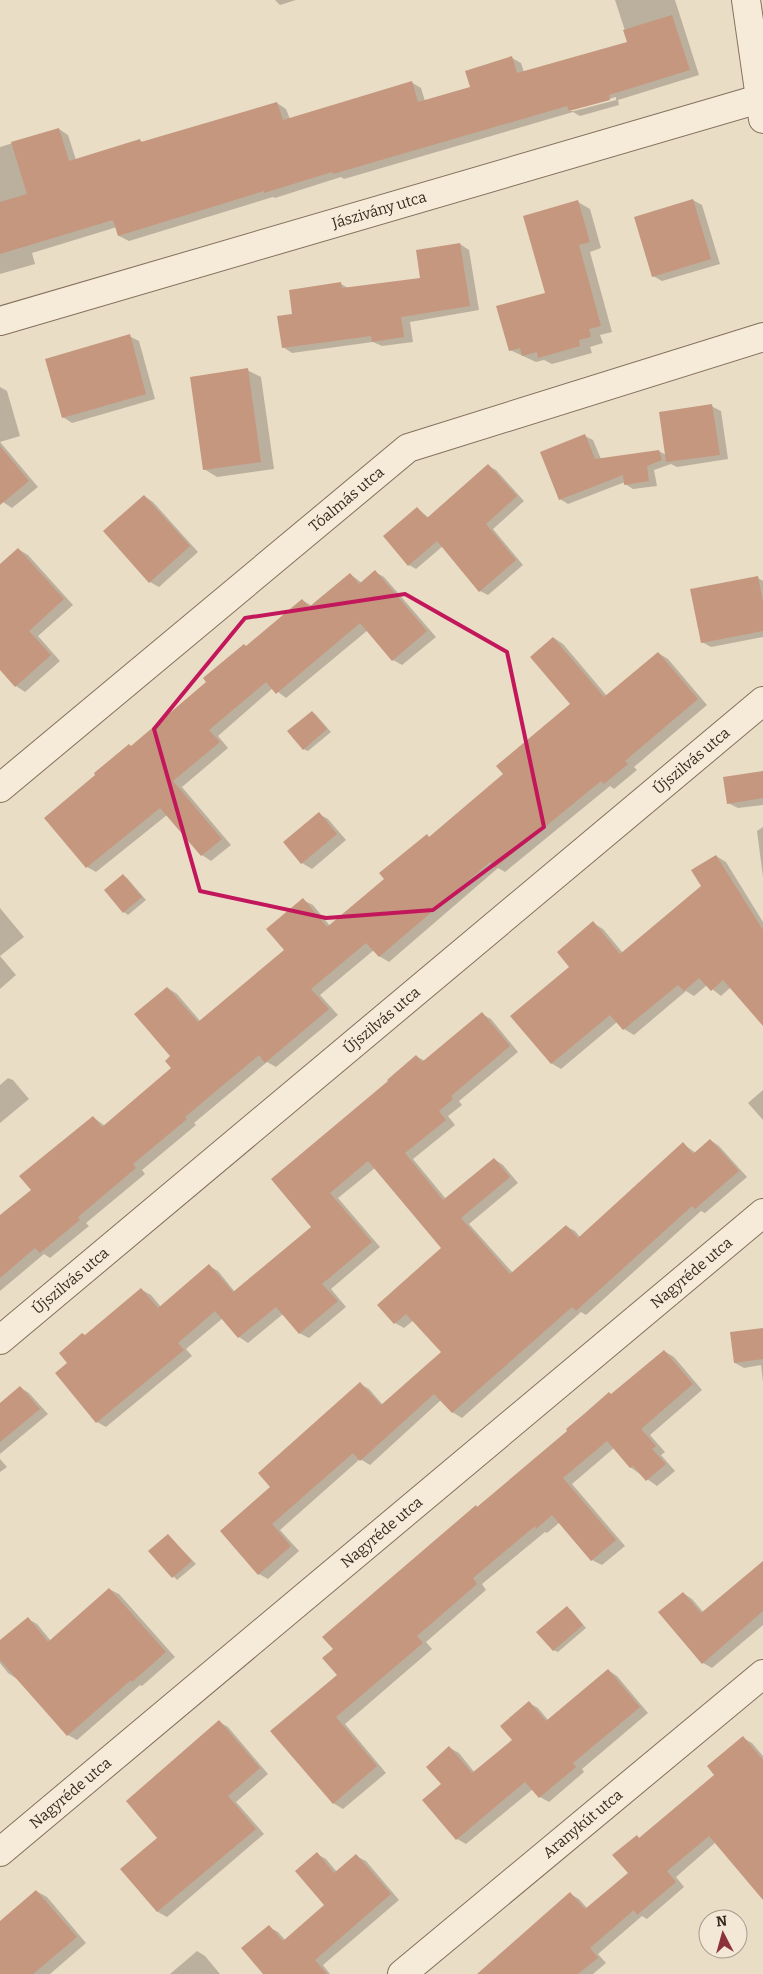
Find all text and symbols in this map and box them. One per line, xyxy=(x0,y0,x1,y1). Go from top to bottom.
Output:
street label: Jászivány utca xyxy=(329,188,428,233)
street label: Tóalmás utca xyxy=(305,463,388,536)
street label: Újszilvás utca xyxy=(650,724,733,798)
street label: Újszilvás utca xyxy=(340,983,424,1057)
street label: Nagyréde utca xyxy=(647,1234,736,1312)
street label: Újszilvás utca xyxy=(29,1244,112,1318)
street label: Nagyréde utca xyxy=(337,1493,426,1572)
street label: Nagyréde utca xyxy=(26,1754,115,1832)
street label: Aranykút utca xyxy=(539,1786,626,1862)
north arrow xyxy=(698,1909,748,1959)
text: N xyxy=(715,1913,728,1931)

